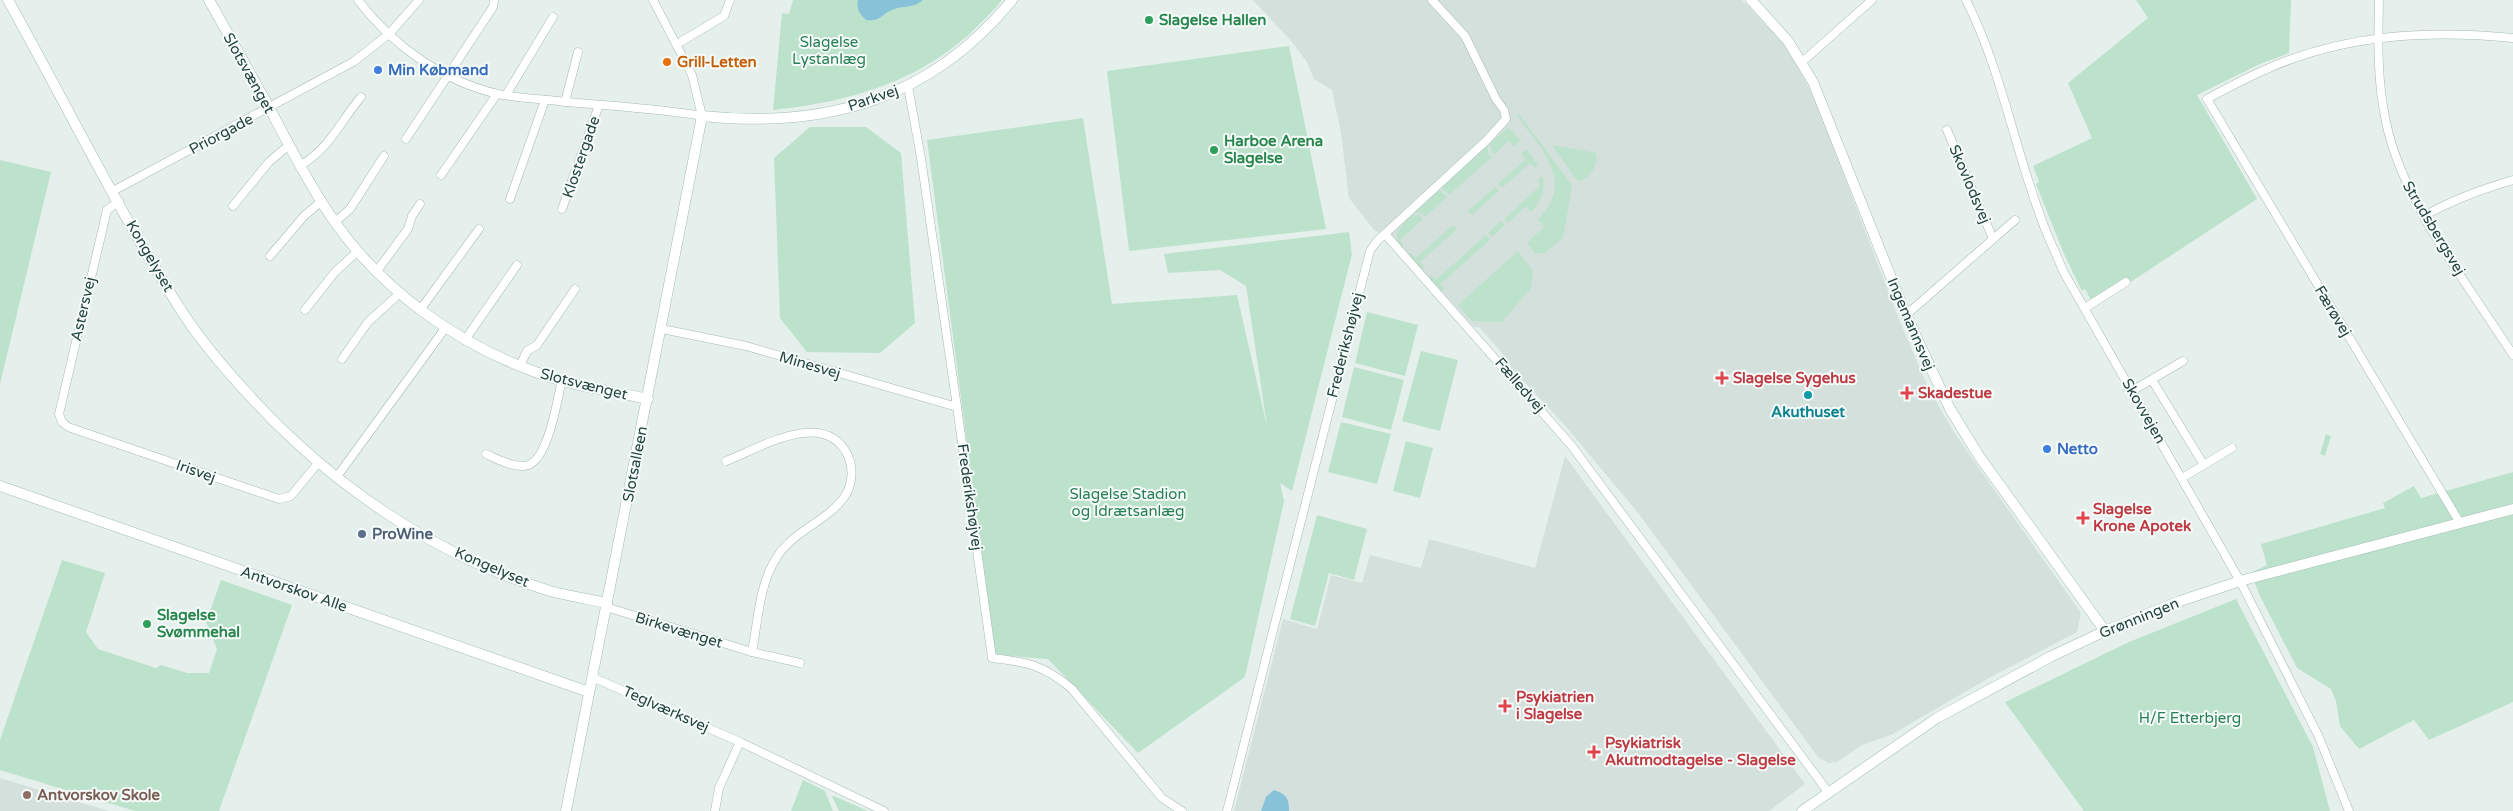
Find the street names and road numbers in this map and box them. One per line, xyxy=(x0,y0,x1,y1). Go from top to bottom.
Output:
street label: Slotsvænget xyxy=(220,30,279,117)
street label: Parkvej xyxy=(845,81,901,115)
street label: Priorgade xyxy=(186,110,256,158)
street label: Klostergade xyxy=(559,114,603,200)
street label: Skovlodsvej xyxy=(1945,142,1995,226)
street label: Strudsbergsvej xyxy=(2399,178,2469,278)
street label: Kongelyset xyxy=(122,217,178,295)
street label: Astersvej xyxy=(67,275,99,343)
street label: Ingemannsvej xyxy=(1883,275,1939,373)
street label: Færøvej xyxy=(2311,282,2355,340)
street label: Frederikshøjvej xyxy=(1323,291,1367,399)
street label: Minesvej xyxy=(777,348,843,382)
street label: Fælledvej xyxy=(1491,354,1549,416)
street label: Slotsvænget xyxy=(539,364,630,404)
street label: Skovvejen xyxy=(2118,375,2170,447)
street label: Slotsalleen xyxy=(619,425,651,503)
street label: Frederikshøjvej xyxy=(954,442,986,552)
street label: Irisvej xyxy=(174,456,218,486)
street label: Kongelyset xyxy=(452,543,532,591)
street label: Antvorskov Alle xyxy=(238,562,350,616)
street label: Grønningen xyxy=(2097,594,2181,642)
street label: Birkevænget xyxy=(633,608,725,652)
street label: Teglværksvej xyxy=(620,682,712,736)

